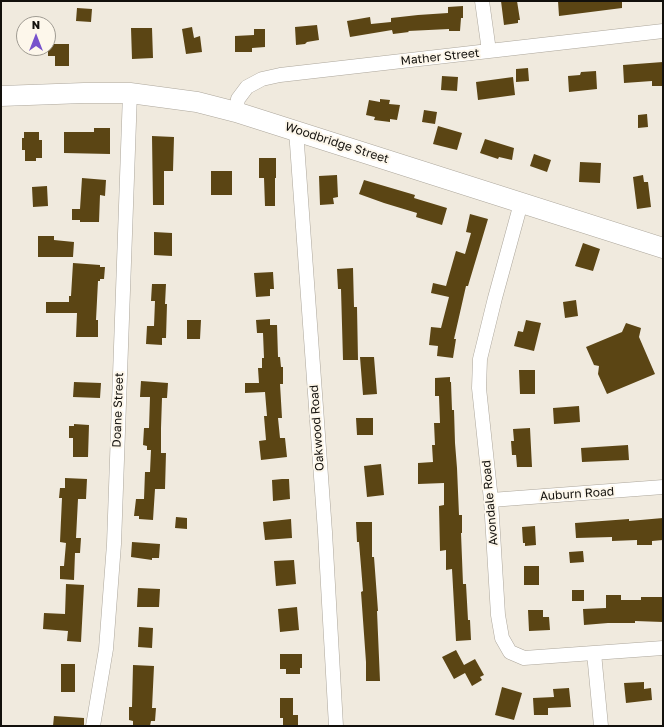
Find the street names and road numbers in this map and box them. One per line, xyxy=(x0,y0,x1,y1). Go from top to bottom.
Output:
street label: Mather Street xyxy=(400,46,480,68)
street label: Woodbridge Street xyxy=(283,119,391,167)
street label: Doane Street xyxy=(109,372,127,448)
street label: Oakwood Road xyxy=(307,384,327,472)
street label: Avondale Road xyxy=(479,460,501,546)
street label: Auburn Road xyxy=(540,484,614,504)

